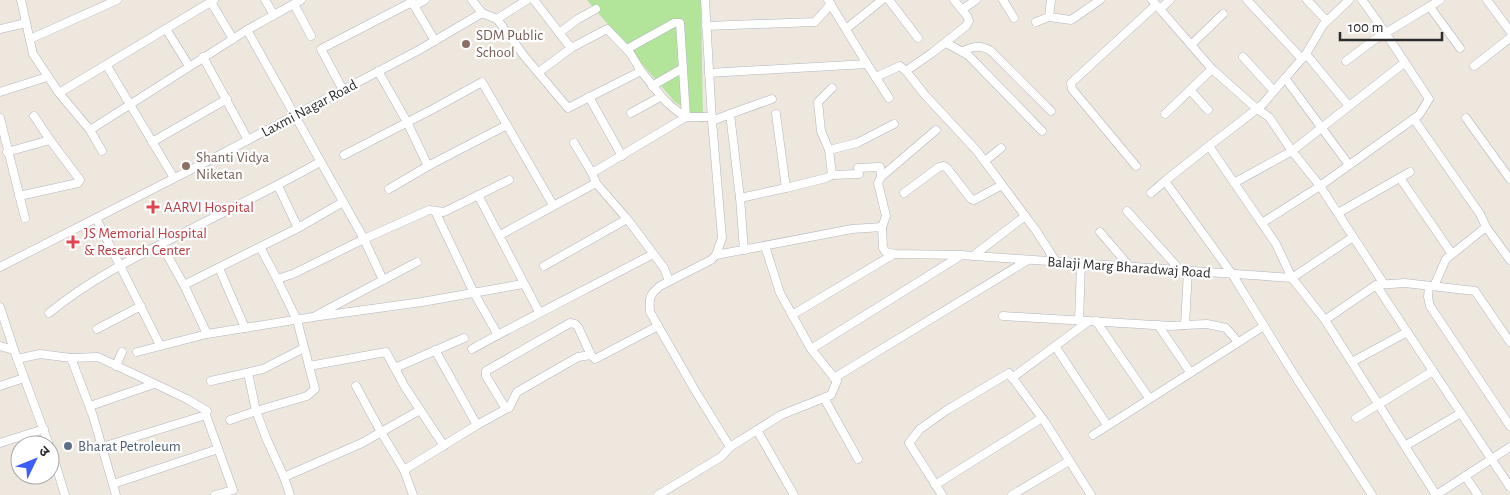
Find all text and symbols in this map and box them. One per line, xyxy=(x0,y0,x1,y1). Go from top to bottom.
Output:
scale bar xyxy=(1340,10,1442,42)
text: 100 m xyxy=(1348,20,1383,35)
place label: SDM Public School xyxy=(476,28,543,60)
marker: SDM Public School xyxy=(460,38,472,50)
street label: Laxmi Nagar Road xyxy=(259,77,360,140)
place label: Shanti Vidya Niketan xyxy=(196,150,269,182)
marker: Shanti Vidya Niketan xyxy=(180,160,192,172)
marker: AARVI Hospital xyxy=(146,200,160,214)
place label: AARVI Hospital xyxy=(164,200,254,215)
place label: JS Memorial Hospital & Research Center xyxy=(84,226,207,258)
marker: JS Memorial Hospital & Research Center xyxy=(66,235,80,249)
street label: Balaji Marg Bharadwaj Road xyxy=(1047,254,1211,281)
north arrow xyxy=(10,435,60,485)
place label: Bharat Petroleum xyxy=(78,439,181,454)
marker: Bharat Petroleum xyxy=(62,440,74,452)
text: उ xyxy=(36,444,52,460)

